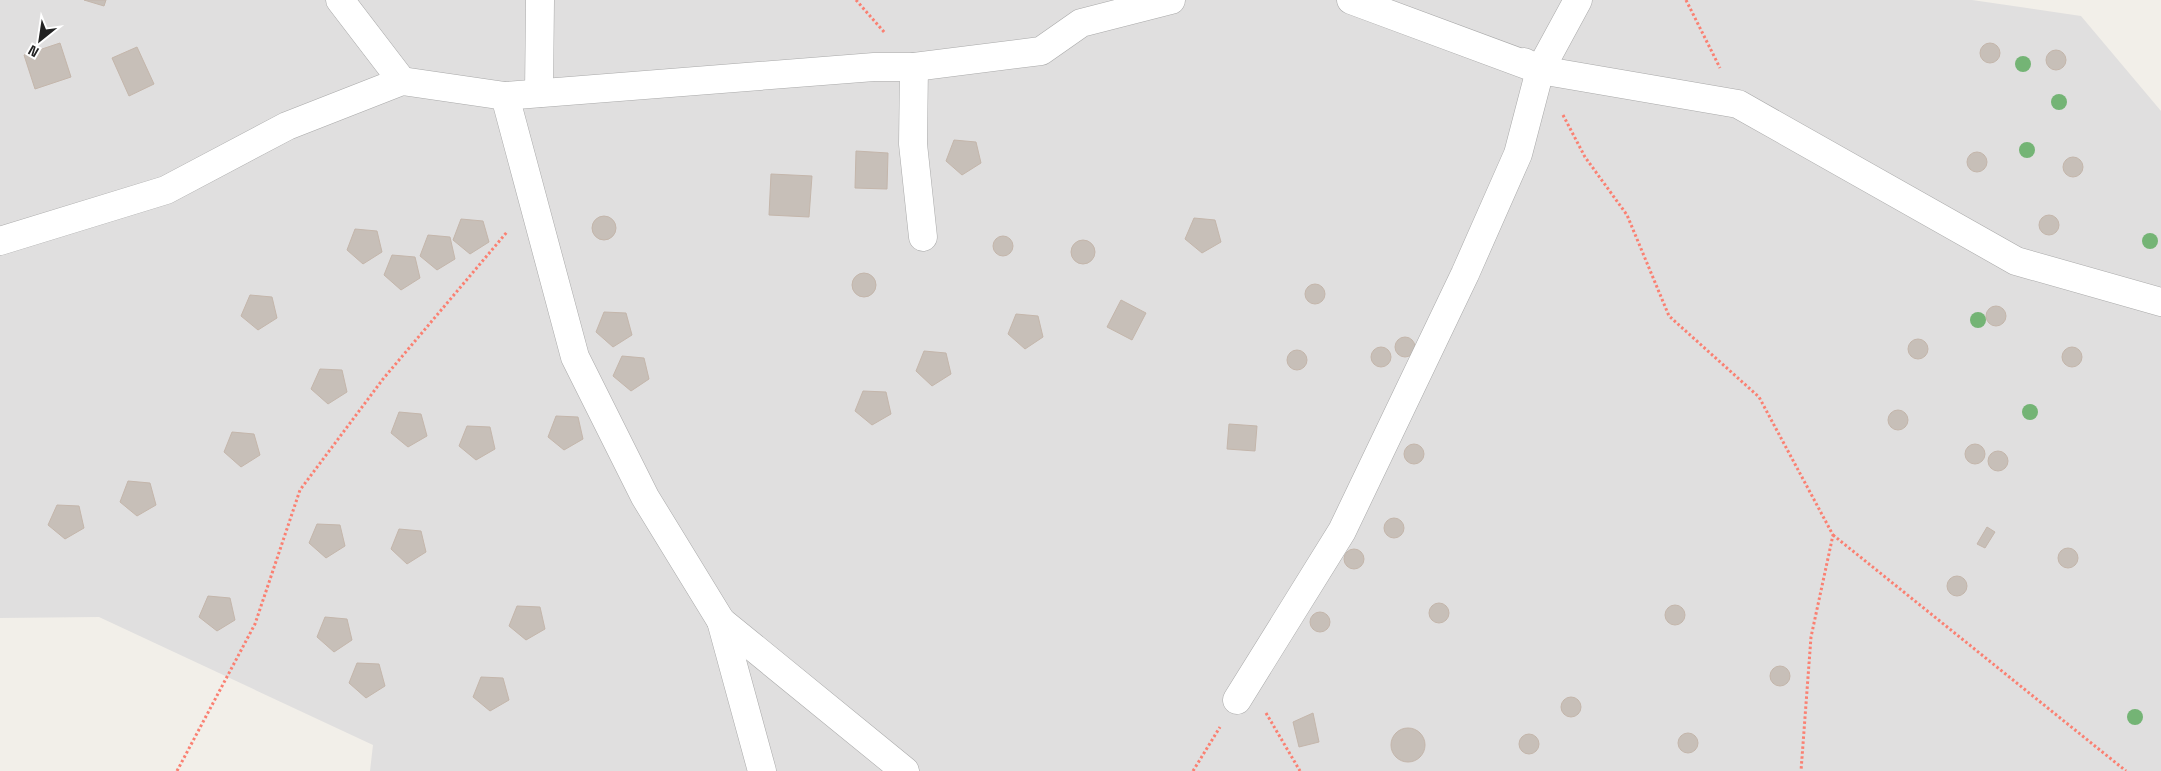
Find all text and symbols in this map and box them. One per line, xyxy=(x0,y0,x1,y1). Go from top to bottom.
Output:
north arrow xyxy=(15,15,65,65)
text: N xyxy=(25,41,42,61)

